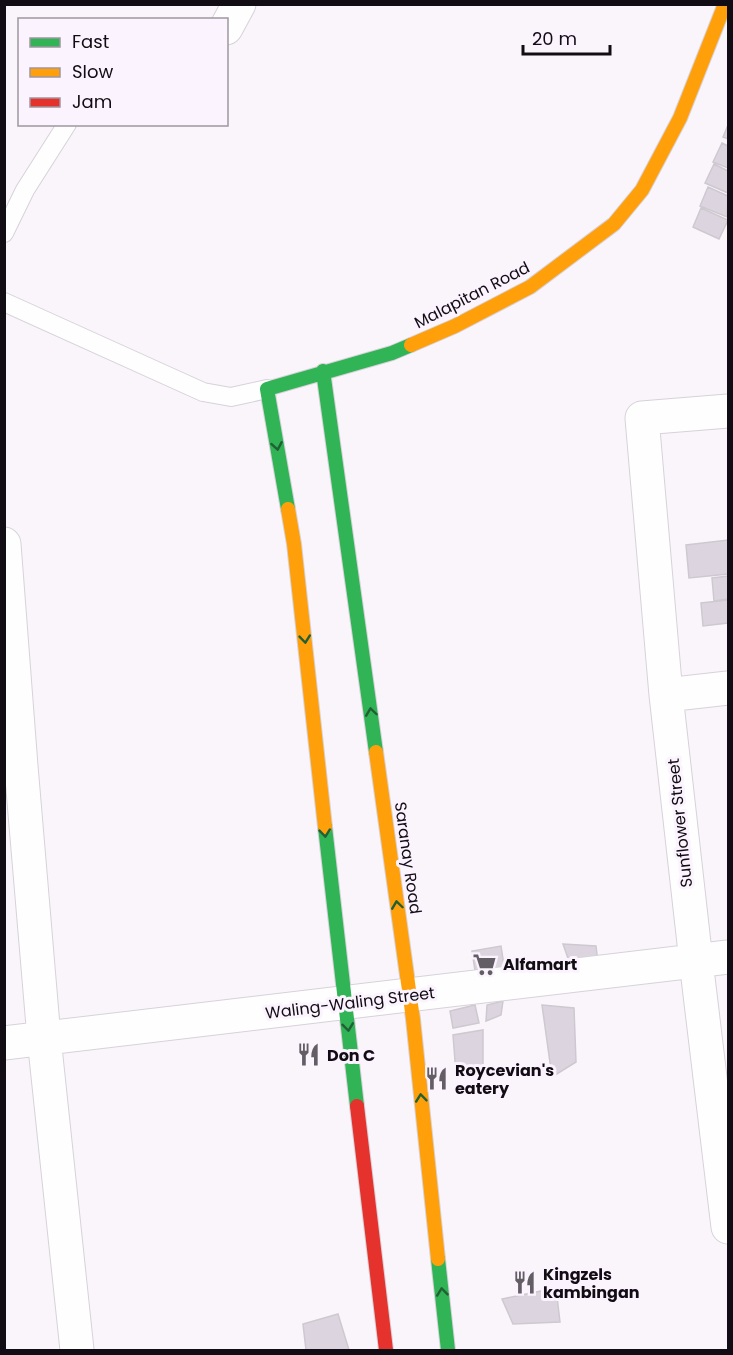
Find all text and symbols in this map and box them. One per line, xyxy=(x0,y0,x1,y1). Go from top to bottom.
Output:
legend xyxy=(18,18,228,126)
scale bar xyxy=(523,18,610,56)
text: 20 m xyxy=(532,26,577,51)
text: Fast xyxy=(72,29,109,54)
text: Slow xyxy=(72,59,114,84)
text: Jam xyxy=(72,89,112,114)
street label: Malapitan Road xyxy=(410,256,534,334)
one-way arrow xyxy=(270,441,283,451)
one-way arrow xyxy=(298,635,310,644)
one-way arrow xyxy=(365,707,377,716)
street label: Sunflower Street xyxy=(662,757,698,889)
street label: Saranay Road xyxy=(389,800,427,916)
one-way arrow xyxy=(319,828,331,838)
one-way arrow xyxy=(392,900,404,909)
supermarket icon: Alfamart xyxy=(472,951,498,977)
place label: Alfamart xyxy=(503,953,577,976)
street label: Waling-Waling Street xyxy=(264,981,436,1025)
one-way arrow xyxy=(341,1022,354,1031)
restaurant icon: Don C xyxy=(296,1042,322,1068)
place label: Don C xyxy=(327,1044,375,1067)
place label: Roycevian's eatery xyxy=(455,1059,554,1100)
restaurant icon: Roycevian's eatery xyxy=(424,1066,450,1092)
one-way arrow xyxy=(415,1094,428,1103)
place label: Kingzels kambingan xyxy=(543,1263,640,1304)
restaurant icon: Kingzels kambingan xyxy=(512,1270,538,1296)
one-way arrow xyxy=(436,1288,449,1297)

